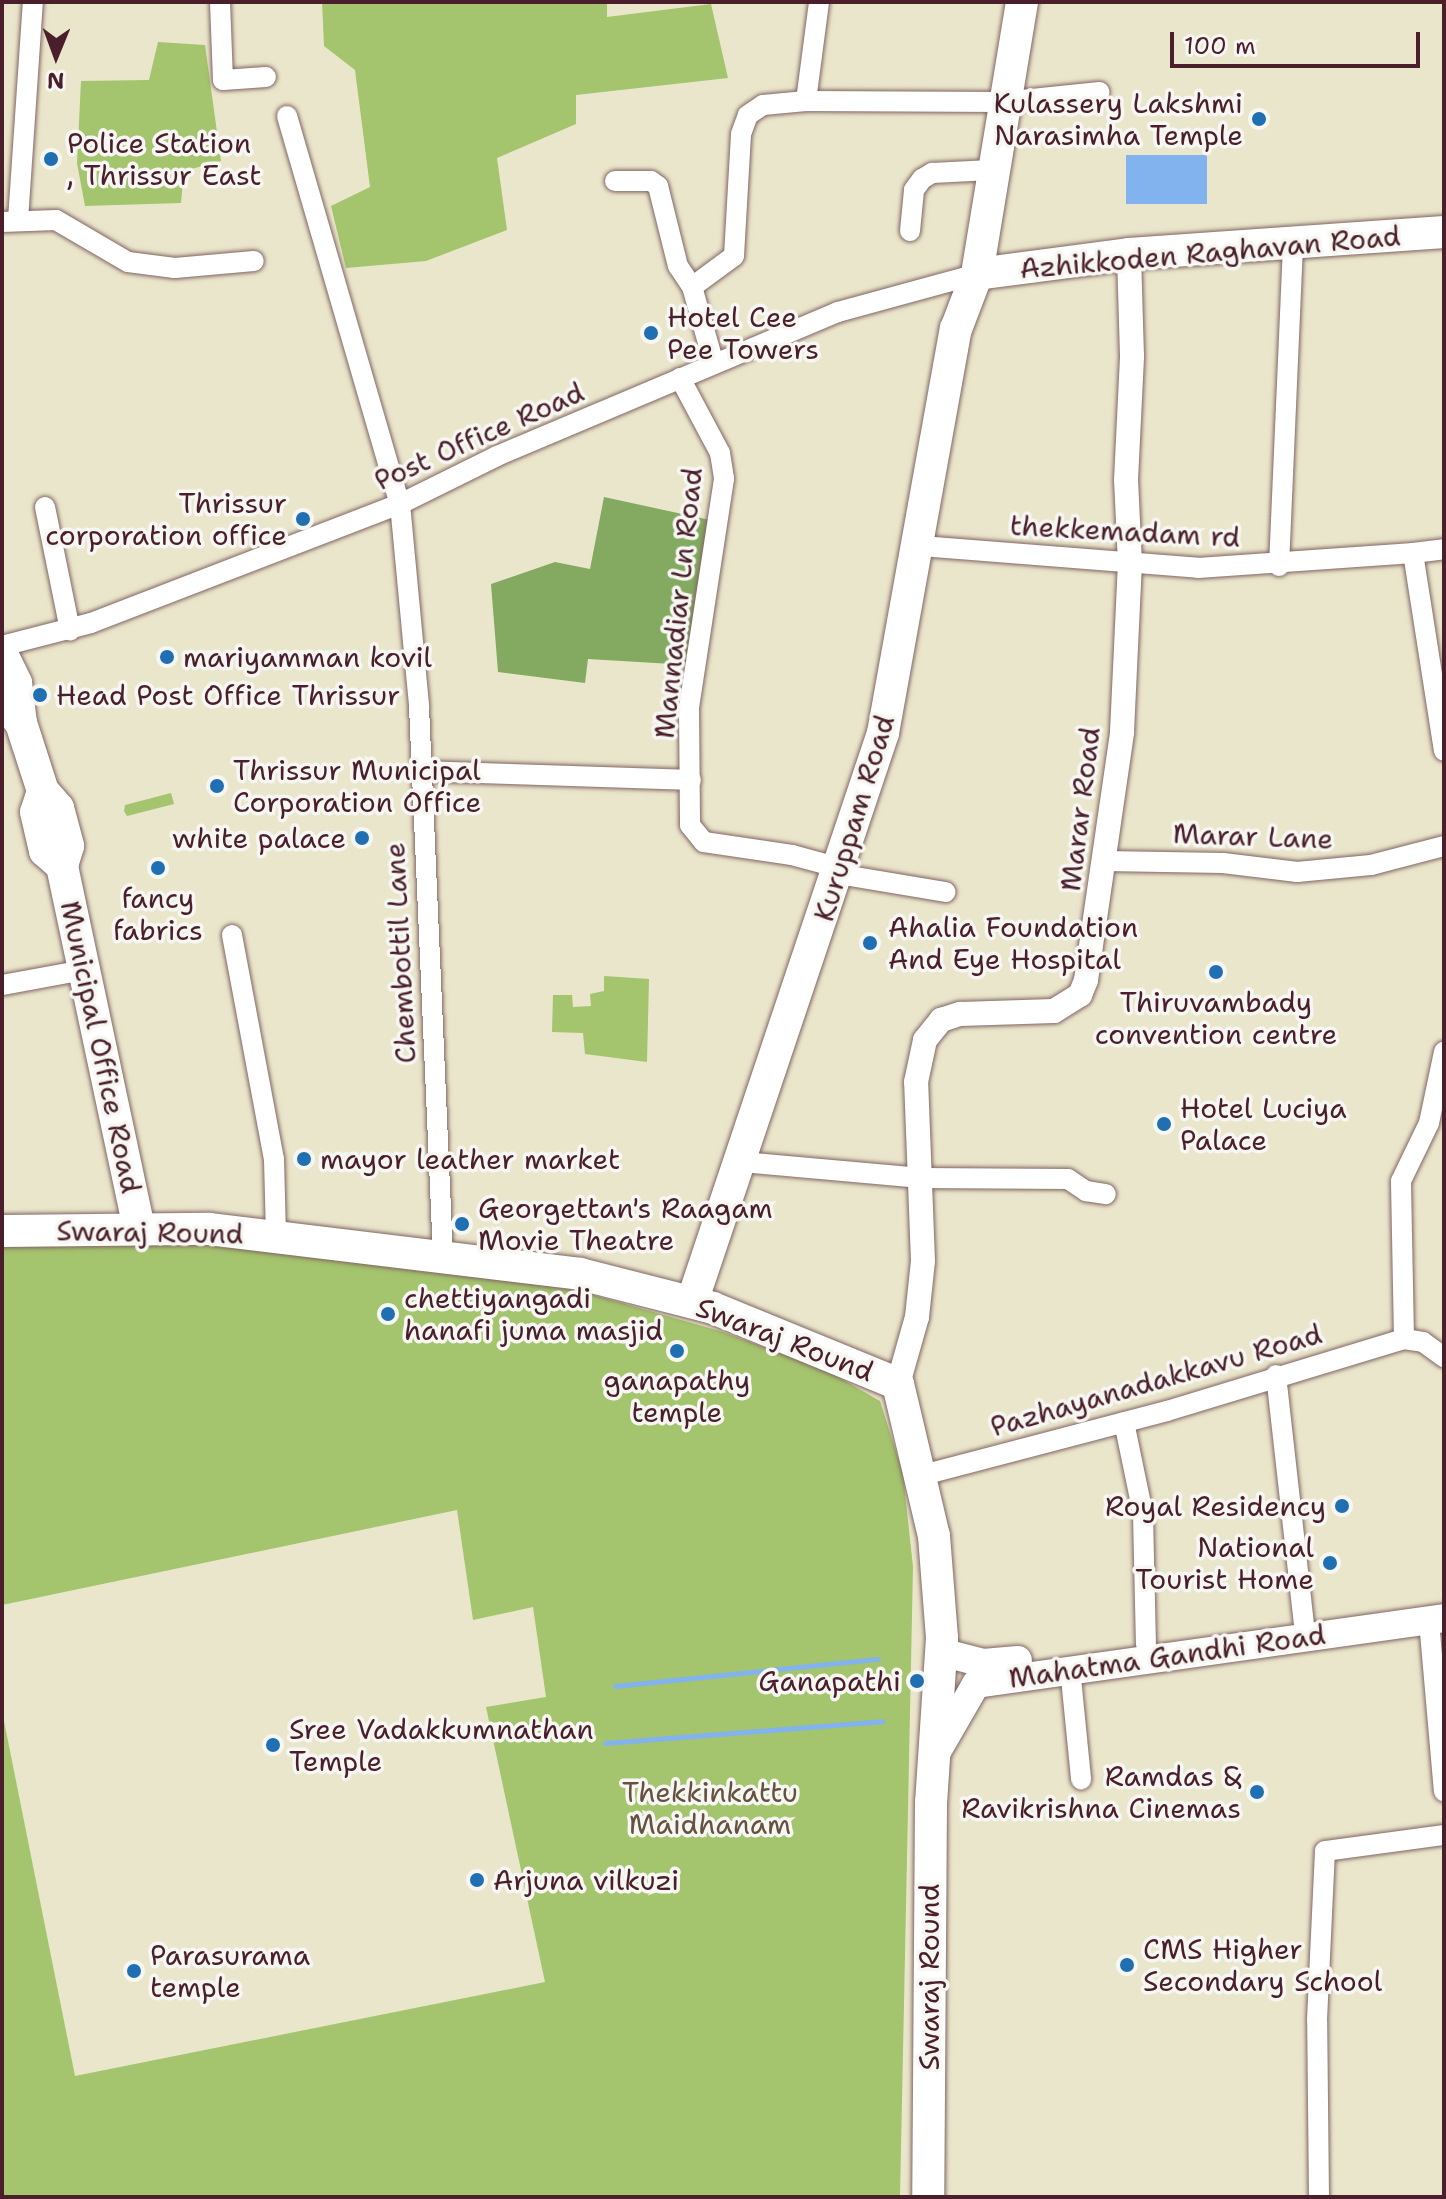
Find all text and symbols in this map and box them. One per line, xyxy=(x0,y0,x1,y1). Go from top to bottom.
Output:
north arrow xyxy=(16,16,96,96)
scale bar xyxy=(1174,16,1424,66)
text: 100 m xyxy=(1184,30,1256,62)
text: N xyxy=(47,66,65,95)
place label: Kulassery Lakshmi Narasimha Temple xyxy=(994,86,1243,152)
marker: Kulassery Lakshmi Narasimha Temple xyxy=(1250,110,1268,128)
place label: Police Station , Thrissur East xyxy=(67,126,262,192)
marker: Police Station , Thrissur East xyxy=(42,150,60,168)
street label: Azhikkoden Raghavan Road xyxy=(1018,219,1402,285)
place label: Hotel Cee Pee Towers xyxy=(667,300,819,366)
marker: Hotel Cee Pee Towers xyxy=(642,324,660,342)
street label: Post Office Road xyxy=(369,375,589,497)
street label: Mannadiar Ln Road xyxy=(647,466,709,740)
place label: Thrissur corporation office xyxy=(45,486,287,552)
street label: thekkemadam rd xyxy=(1009,508,1241,554)
marker: Thrissur corporation office xyxy=(294,510,312,528)
place label: mariyamman kovil xyxy=(183,640,432,674)
marker: mariyamman kovil xyxy=(158,648,176,666)
place label: Head Post Office Thrissur xyxy=(56,678,400,712)
marker: Head Post Office Thrissur xyxy=(31,686,49,704)
street label: Kuruppam Road xyxy=(807,711,901,925)
street label: Marar Road xyxy=(1053,725,1107,893)
place label: Thrissur Municipal Corporation Office xyxy=(233,753,481,819)
marker: Thrissur Municipal Corporation Office xyxy=(208,777,226,795)
street label: Marar Lane xyxy=(1172,816,1334,856)
place label: white palace xyxy=(172,821,346,855)
marker: white palace xyxy=(353,829,371,847)
street label: Chembottil Lane xyxy=(377,842,423,1064)
marker: fancy fabrics xyxy=(149,859,167,877)
place label: fancy fabrics xyxy=(113,881,203,947)
street label: Municipal Office Road xyxy=(54,898,148,1196)
place label: Ahalia Foundation And Eye Hospital xyxy=(888,910,1138,976)
marker: Ahalia Foundation And Eye Hospital xyxy=(859,932,881,954)
marker: Thiruvambady convention centre xyxy=(1207,963,1225,981)
place label: Thiruvambady convention centre xyxy=(1095,985,1337,1051)
place label: Hotel Luciya Palace xyxy=(1180,1091,1347,1157)
marker: Hotel Luciya Palace xyxy=(1155,1115,1173,1133)
place label: mayor leather market xyxy=(320,1142,620,1176)
marker: mayor leather market xyxy=(295,1150,313,1168)
place label: Georgettan's Raagam Movie Theatre xyxy=(478,1191,773,1257)
street label: Swaraj Round xyxy=(56,1214,244,1250)
marker: Georgettan's Raagam Movie Theatre xyxy=(453,1215,471,1233)
place label: chettiyangadi hanafi juma masjid xyxy=(404,1281,663,1347)
street label: Swaraj Round xyxy=(692,1290,878,1388)
marker: chettiyangadi hanafi juma masjid xyxy=(379,1305,397,1323)
street label: Pazhayanadakkavu Road xyxy=(986,1317,1326,1443)
marker: ganapathy temple xyxy=(668,1342,686,1360)
place label: ganapathy temple xyxy=(604,1363,750,1429)
place label: Royal Residency xyxy=(1105,1489,1326,1523)
marker: Royal Residency xyxy=(1333,1497,1351,1515)
place label: National Tourist Home xyxy=(1135,1530,1314,1596)
marker: National Tourist Home xyxy=(1321,1554,1339,1572)
street label: Mahatma Gandhi Road xyxy=(1007,1617,1327,1695)
place label: Ganapathi xyxy=(758,1664,901,1698)
marker: Ganapathi xyxy=(908,1672,926,1690)
place label: Sree Vadakkumnathan Temple xyxy=(289,1712,594,1778)
marker: Sree Vadakkumnathan Temple xyxy=(264,1736,282,1754)
place label: Ramdas & Ravikrishna Cinemas xyxy=(961,1759,1241,1825)
park label: Thekkinkattu Maidhanam xyxy=(622,1775,798,1841)
marker: Ramdas & Ravikrishna Cinemas xyxy=(1248,1783,1266,1801)
place label: Arjuna vilkuzi xyxy=(493,1863,679,1897)
marker: Arjuna vilkuzi xyxy=(468,1871,486,1889)
street label: Swaraj Round xyxy=(912,1883,946,2071)
place label: CMS Higher Secondary School xyxy=(1143,1932,1382,1998)
place label: Parasurama temple xyxy=(150,1938,310,2004)
marker: CMS Higher Secondary School xyxy=(1118,1956,1136,1974)
marker: Parasurama temple xyxy=(125,1962,143,1980)

